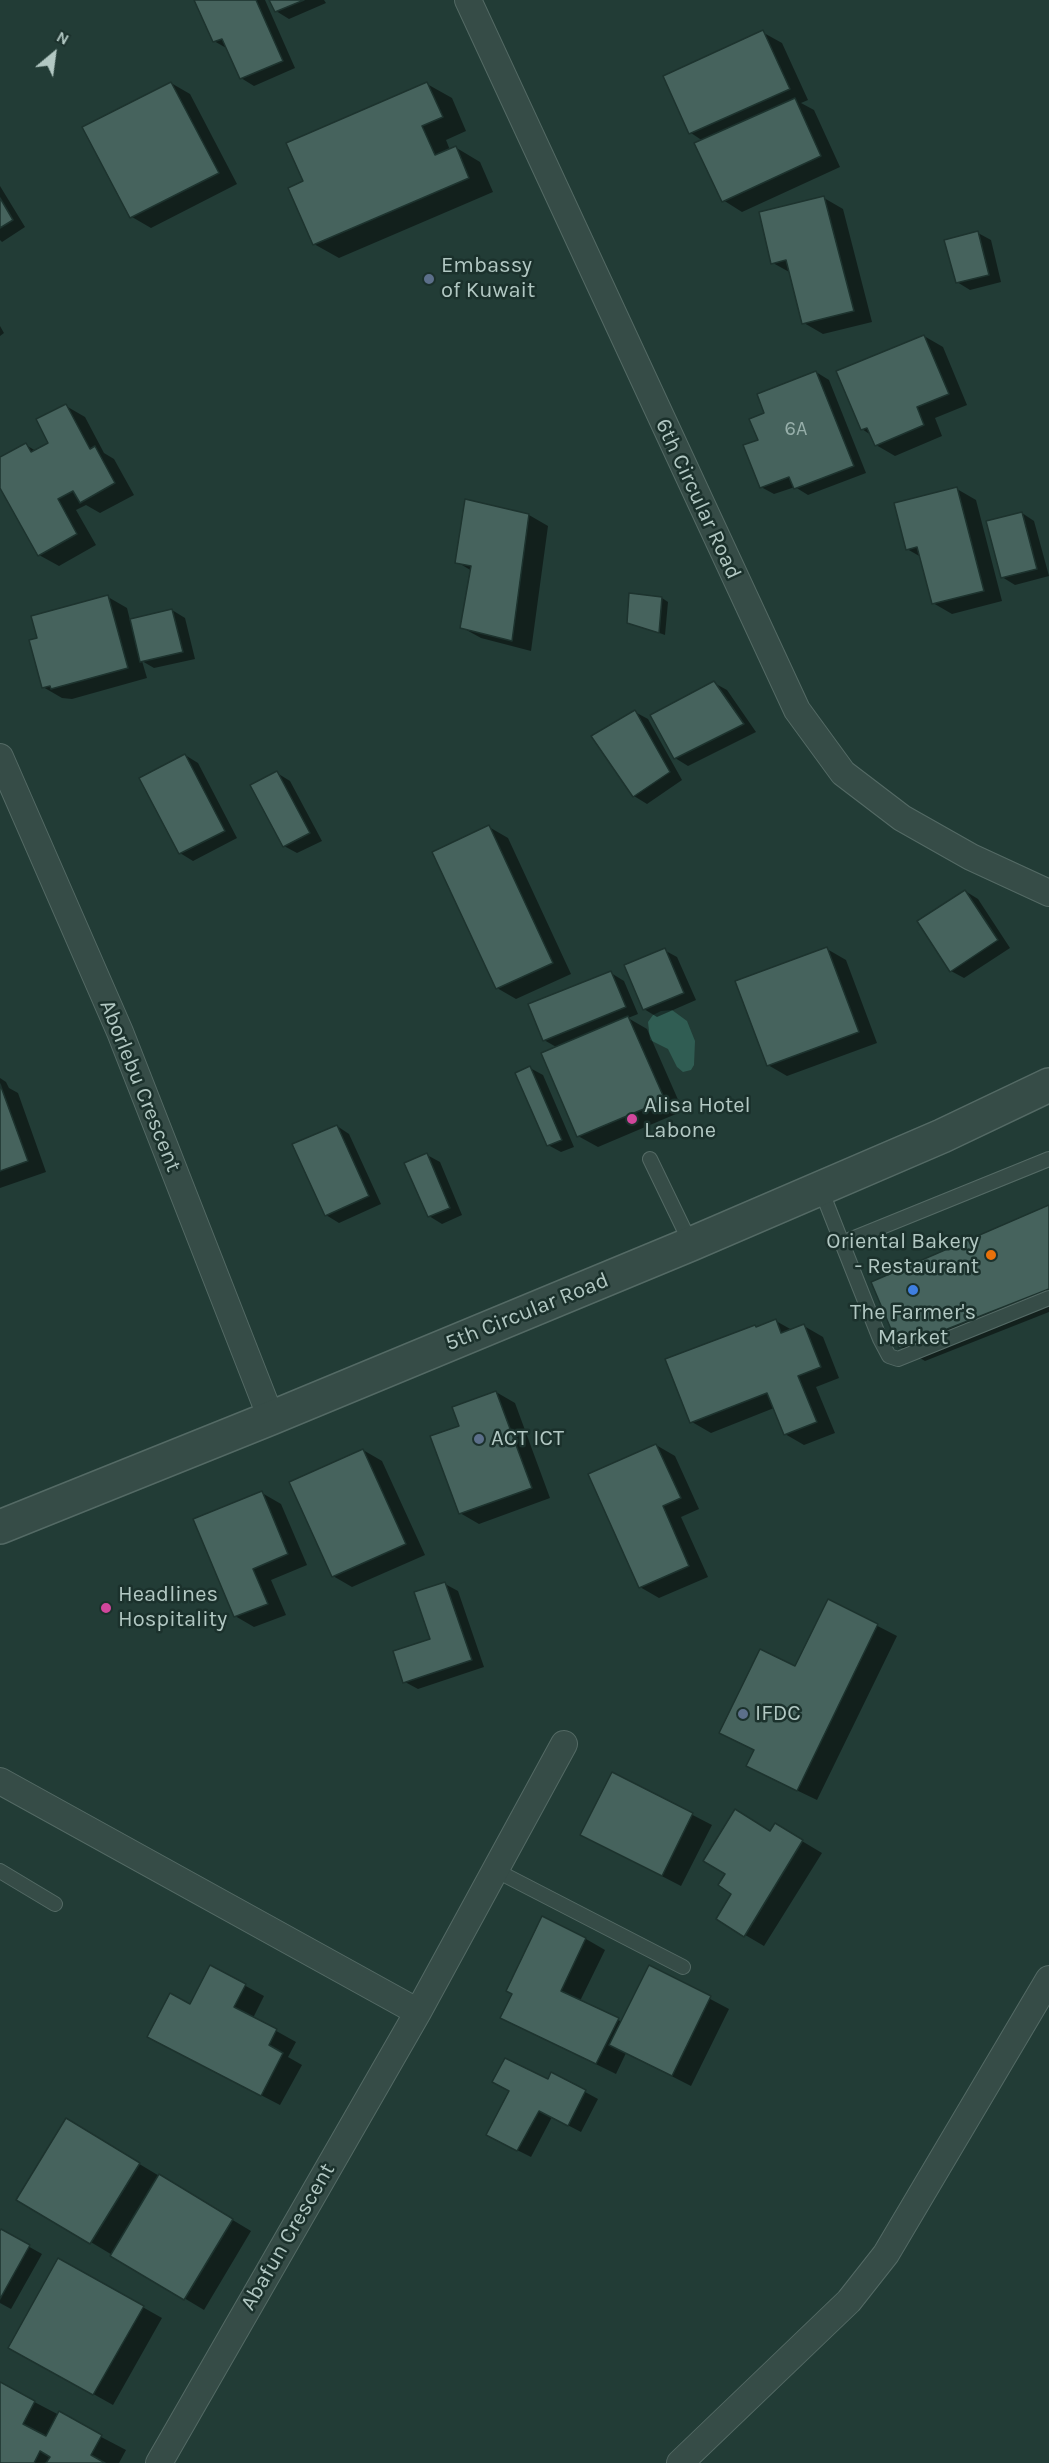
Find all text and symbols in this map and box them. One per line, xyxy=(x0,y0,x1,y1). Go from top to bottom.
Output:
north arrow xyxy=(24,24,84,84)
text: N xyxy=(53,27,73,49)
place label: Embassy of Kuwait xyxy=(441,253,535,304)
marker: Embassy of Kuwait xyxy=(422,272,436,286)
street label: 6th Circular Road xyxy=(649,415,747,583)
house number: 6A xyxy=(785,417,807,441)
street label: Aborlebu Crescent xyxy=(93,996,187,1176)
place label: Alisa Hotel Labone xyxy=(644,1093,751,1144)
marker: Alisa Hotel Labone xyxy=(625,1112,639,1126)
place label: Oriental Bakery - Restaurant xyxy=(826,1229,979,1280)
marker: Oriental Bakery - Restaurant xyxy=(984,1248,998,1262)
street label: 5th Circular Road xyxy=(441,1267,613,1357)
marker: The Farmer's Market xyxy=(906,1283,920,1297)
place label: The Farmer's Market xyxy=(850,1300,976,1352)
place label: ACT ICT xyxy=(491,1426,564,1452)
marker: ACT ICT xyxy=(472,1432,486,1446)
place label: Headlines Hospitality xyxy=(118,1582,227,1634)
marker: Headlines Hospitality xyxy=(99,1601,113,1615)
place label: IFDC xyxy=(755,1701,801,1727)
marker: IFDC xyxy=(736,1707,750,1721)
street label: Abafun Crescent xyxy=(235,2159,341,2315)

